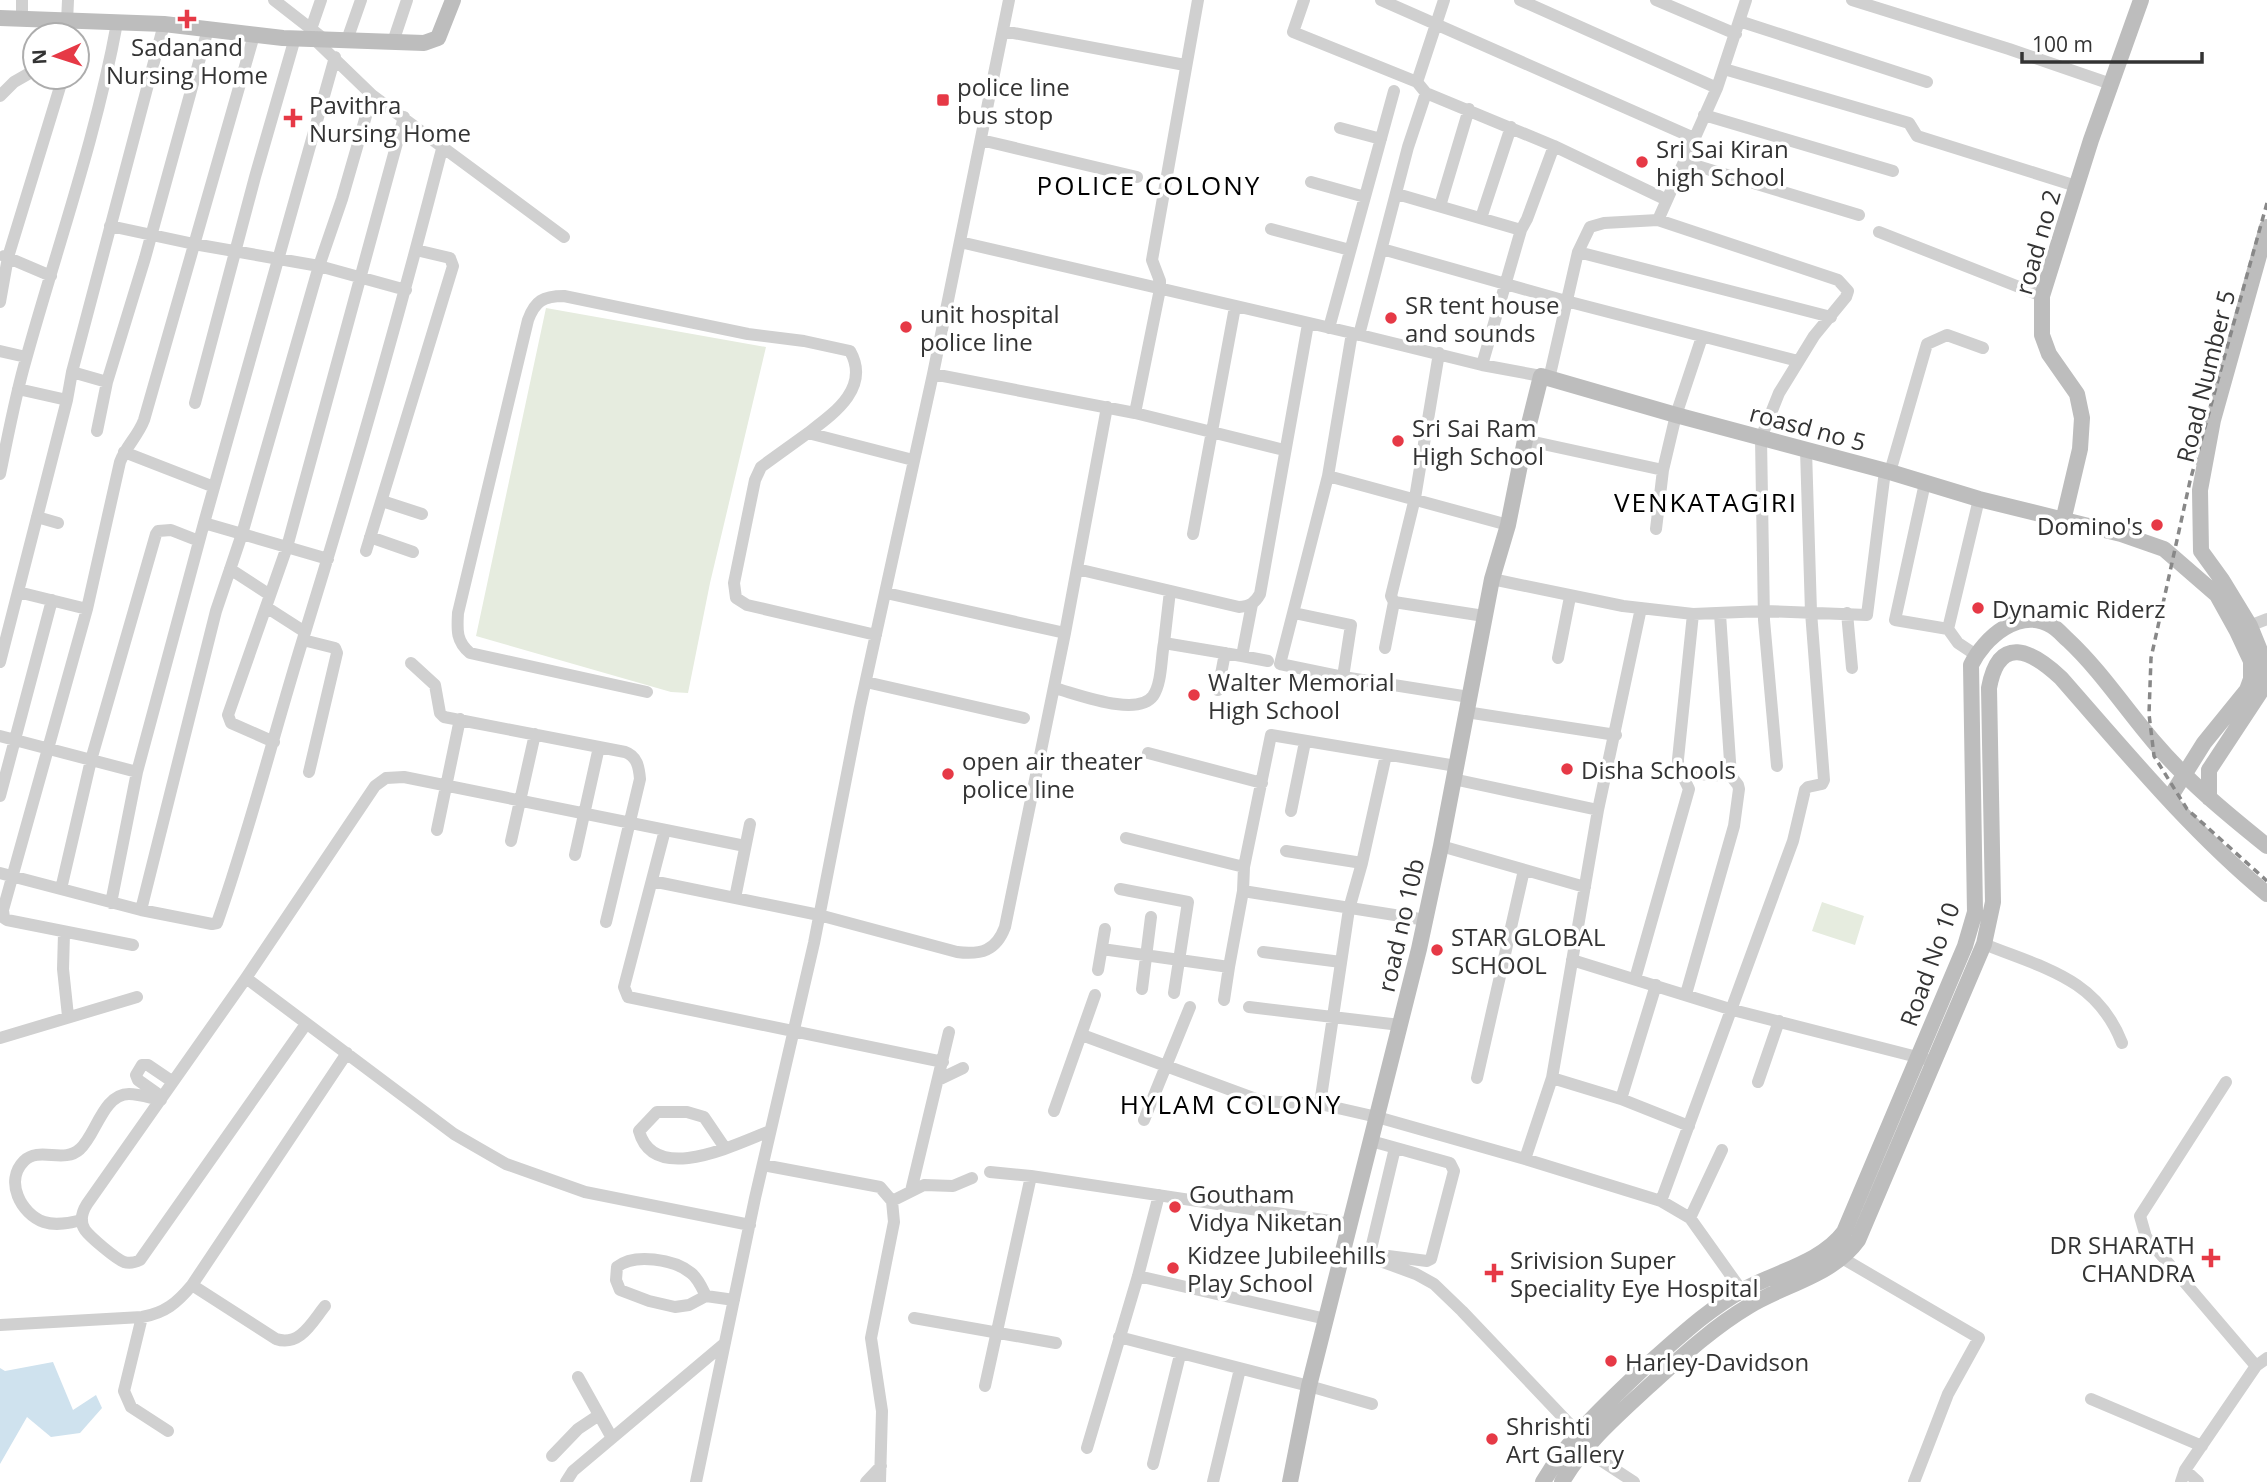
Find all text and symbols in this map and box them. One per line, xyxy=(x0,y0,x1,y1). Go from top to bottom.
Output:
marker: Sadanand Nursing Home xyxy=(177,9,197,29)
north arrow xyxy=(21,21,91,91)
scale bar xyxy=(2022,21,2202,65)
place label: Sadanand Nursing Home xyxy=(106,30,268,91)
text: 100 m xyxy=(2032,30,2093,58)
text: N xyxy=(26,48,52,65)
place label: police line bus stop xyxy=(957,70,1070,131)
place label: Pavithra Nursing Home xyxy=(309,88,471,149)
marker: police line bus stop xyxy=(935,92,951,108)
marker: Pavithra Nursing Home xyxy=(283,108,303,128)
place label: Sri Sai Kiran high School xyxy=(1656,132,1789,193)
marker: Sri Sai Kiran high School xyxy=(1634,154,1650,170)
district label: POLICE COLONY xyxy=(1037,167,1261,203)
street label: road no 2 xyxy=(2006,186,2068,298)
street label: Road Number 5 xyxy=(2168,286,2242,466)
place label: SR tent house and sounds xyxy=(1405,288,1560,349)
place label: unit hospital police line xyxy=(920,297,1060,358)
marker: SR tent house and sounds xyxy=(1383,310,1399,326)
marker: unit hospital police line xyxy=(898,319,914,335)
street label: roasd no 5 xyxy=(1746,396,1870,458)
place label: Sri Sai Ram High School xyxy=(1412,411,1544,472)
marker: Sri Sai Ram High School xyxy=(1390,433,1406,449)
district label: VENKATAGIRI xyxy=(1614,484,1798,520)
place label: Domino's xyxy=(2037,509,2143,542)
marker: Domino's xyxy=(2149,517,2165,533)
place label: Dynamic Riderz xyxy=(1992,592,2166,625)
marker: Dynamic Riderz xyxy=(1970,600,1986,616)
place label: Walter Memorial High School xyxy=(1208,665,1395,726)
marker: Walter Memorial High School xyxy=(1186,687,1202,703)
place label: open air theater police line xyxy=(962,744,1143,805)
place label: Disha Schools xyxy=(1581,753,1736,786)
marker: Disha Schools xyxy=(1559,761,1575,777)
marker: open air theater police line xyxy=(940,766,956,782)
street label: road no 10b xyxy=(1369,855,1431,995)
street label: Road No 10 xyxy=(1891,897,1967,1031)
place label: STAR GLOBAL SCHOOL xyxy=(1451,920,1605,981)
marker: STAR GLOBAL SCHOOL xyxy=(1429,942,1445,958)
district label: HYLAM COLONY xyxy=(1120,1086,1342,1122)
place label: Goutham Vidya Niketan xyxy=(1189,1177,1342,1238)
marker: Goutham Vidya Niketan xyxy=(1167,1199,1183,1215)
place label: DR SHARATH CHANDRA xyxy=(2050,1228,2196,1289)
place label: Kidzee Jubileehills Play School xyxy=(1187,1238,1386,1299)
place label: Srivision Super Speciality Eye Hospital xyxy=(1510,1243,1758,1304)
marker: DR SHARATH CHANDRA xyxy=(2201,1248,2221,1268)
marker: Kidzee Jubileehills Play School xyxy=(1165,1260,1181,1276)
marker: Srivision Super Speciality Eye Hospital xyxy=(1484,1263,1504,1283)
place label: Harley-Davidson xyxy=(1625,1345,1809,1378)
marker: Harley-Davidson xyxy=(1603,1353,1619,1369)
place label: Shrishti Art Gallery xyxy=(1506,1409,1625,1470)
marker: Shrishti Art Gallery xyxy=(1484,1431,1500,1447)

